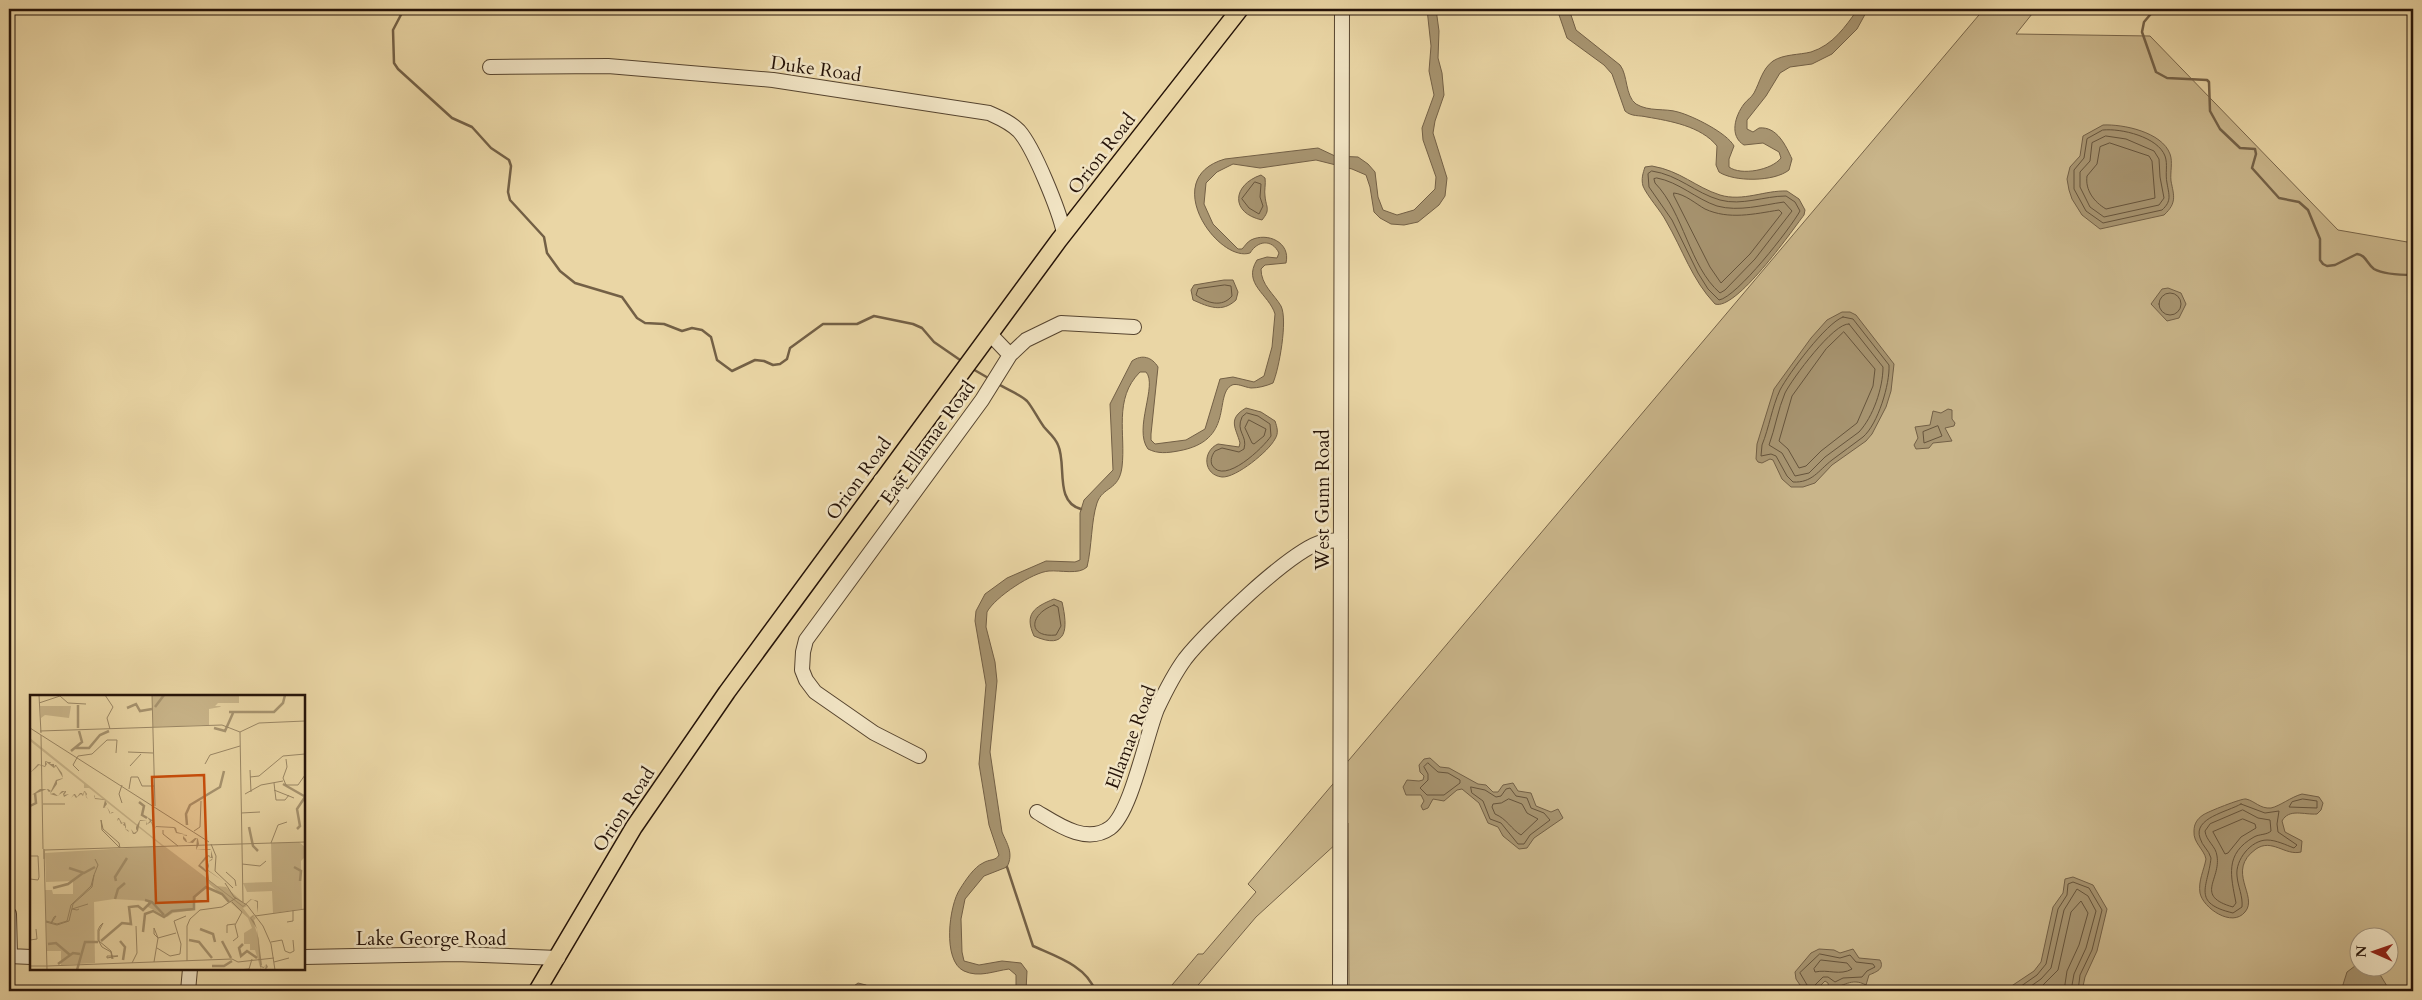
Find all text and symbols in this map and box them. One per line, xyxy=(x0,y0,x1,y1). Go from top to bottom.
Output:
street label: Duke Road xyxy=(769,50,863,88)
street label: Orion Road xyxy=(1062,108,1142,200)
street label: East Ellamae Road xyxy=(874,376,981,510)
street label: West Gunn Road xyxy=(1310,430,1336,572)
street label: Orion Road xyxy=(820,432,898,525)
street label: Ellamae Road xyxy=(1099,682,1163,793)
inset map xyxy=(30,695,305,970)
street label: Orion Road xyxy=(587,762,661,857)
street label: Lake George Road xyxy=(356,926,506,952)
north arrow xyxy=(2350,928,2400,978)
text: N xyxy=(2352,945,2371,958)

